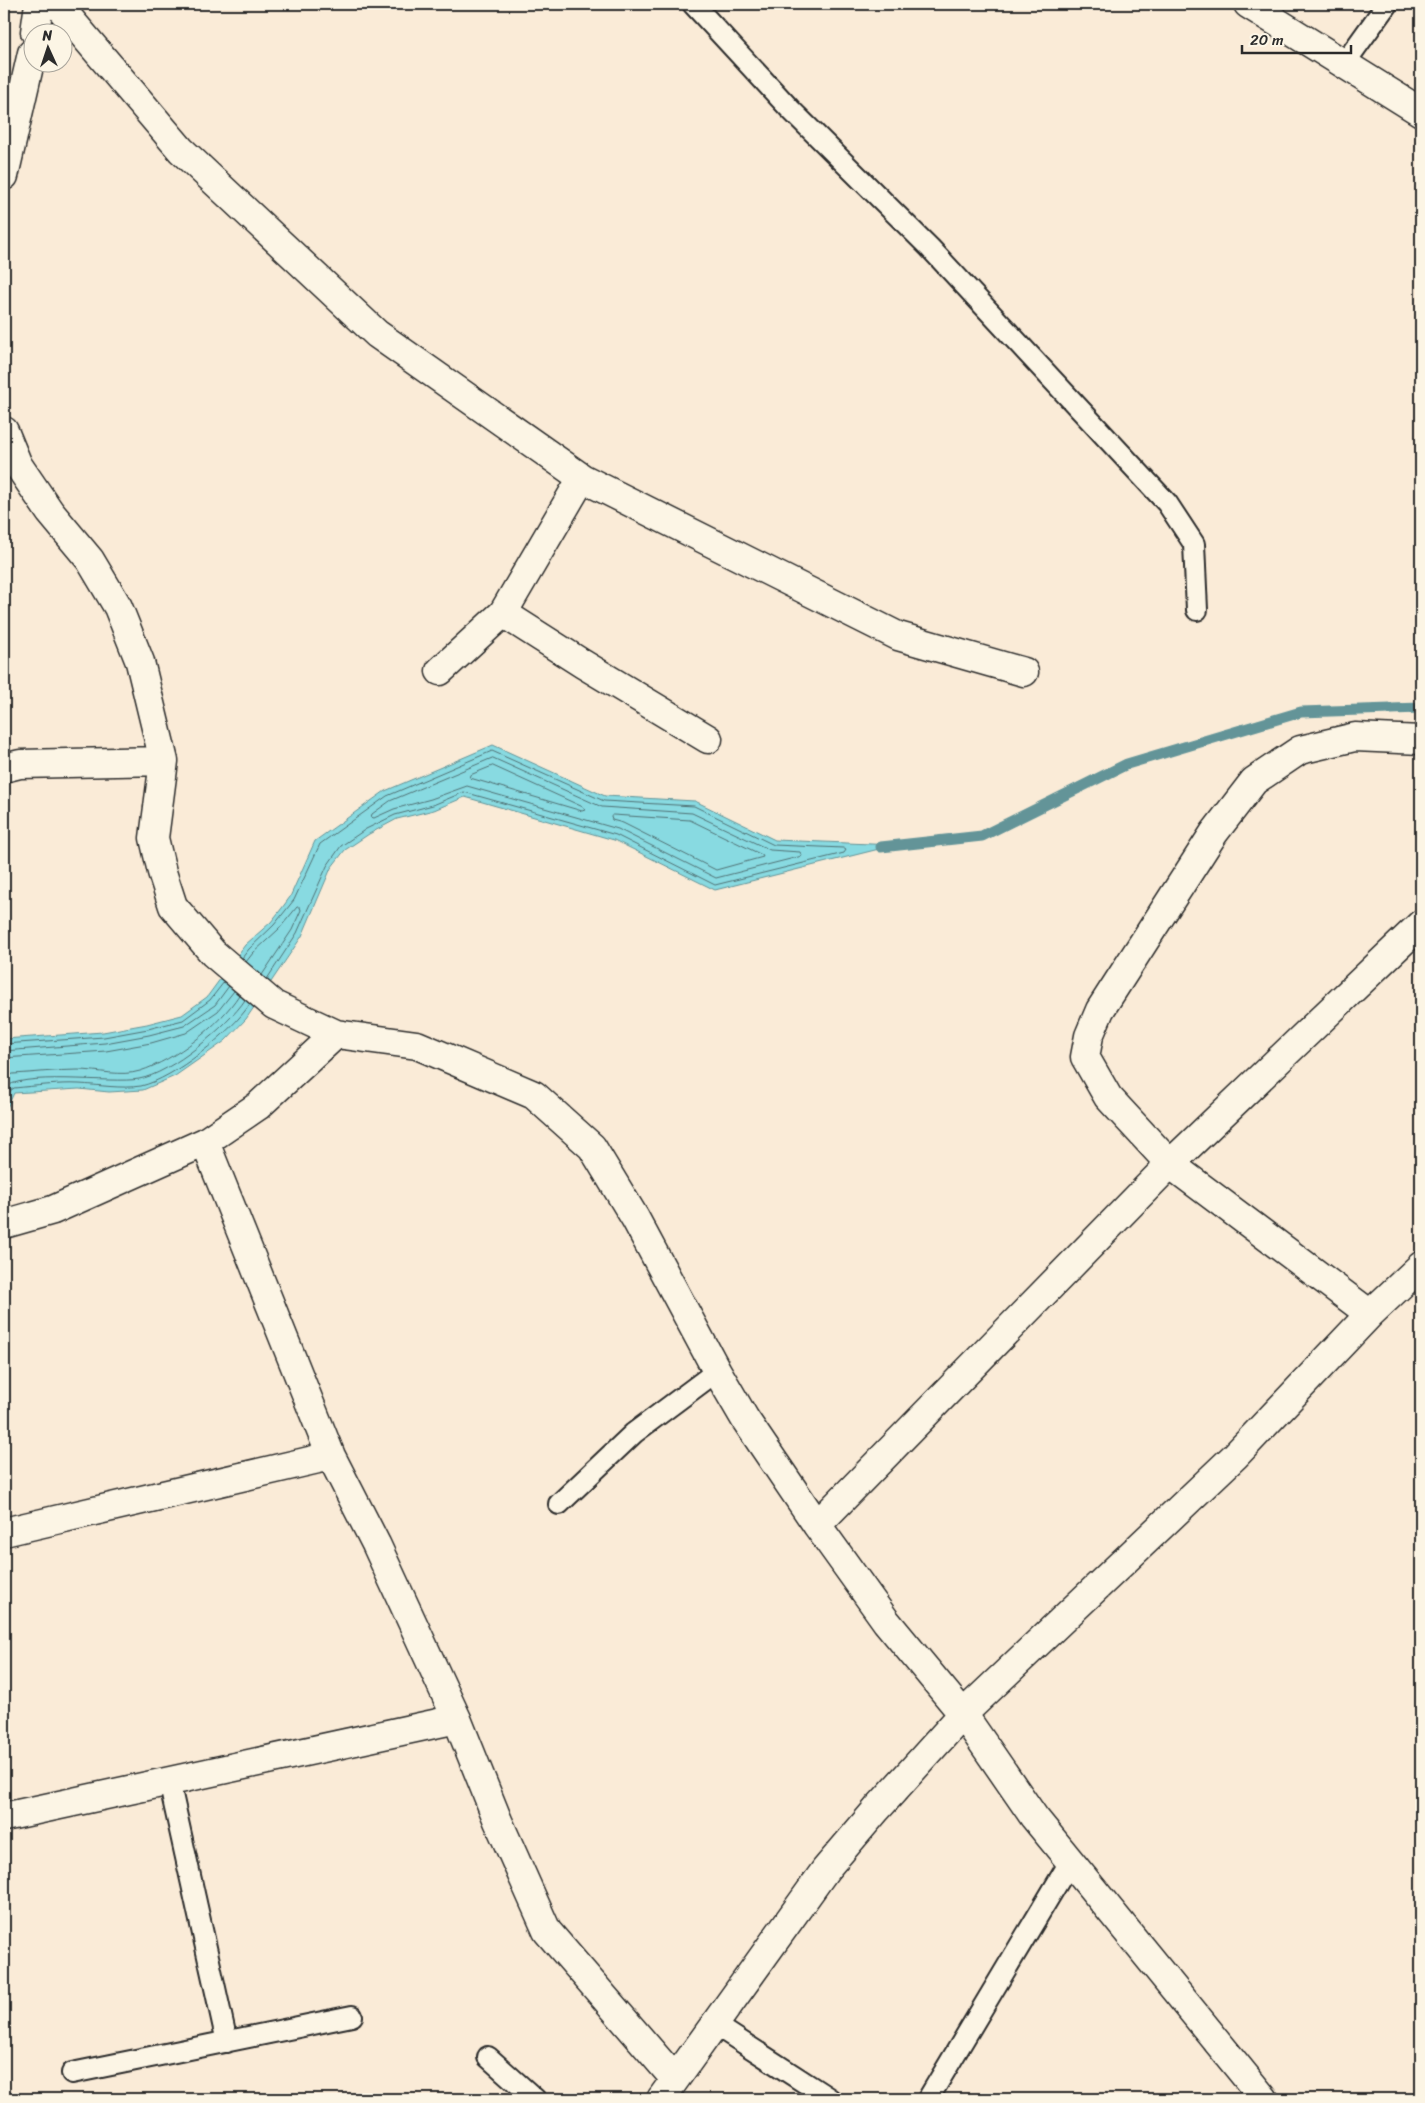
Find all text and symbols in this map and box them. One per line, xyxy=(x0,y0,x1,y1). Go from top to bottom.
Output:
north arrow xyxy=(22,22,72,72)
scale bar xyxy=(1242,22,1351,54)
text: N xyxy=(41,23,53,48)
text: 20 m xyxy=(1250,27,1284,53)

